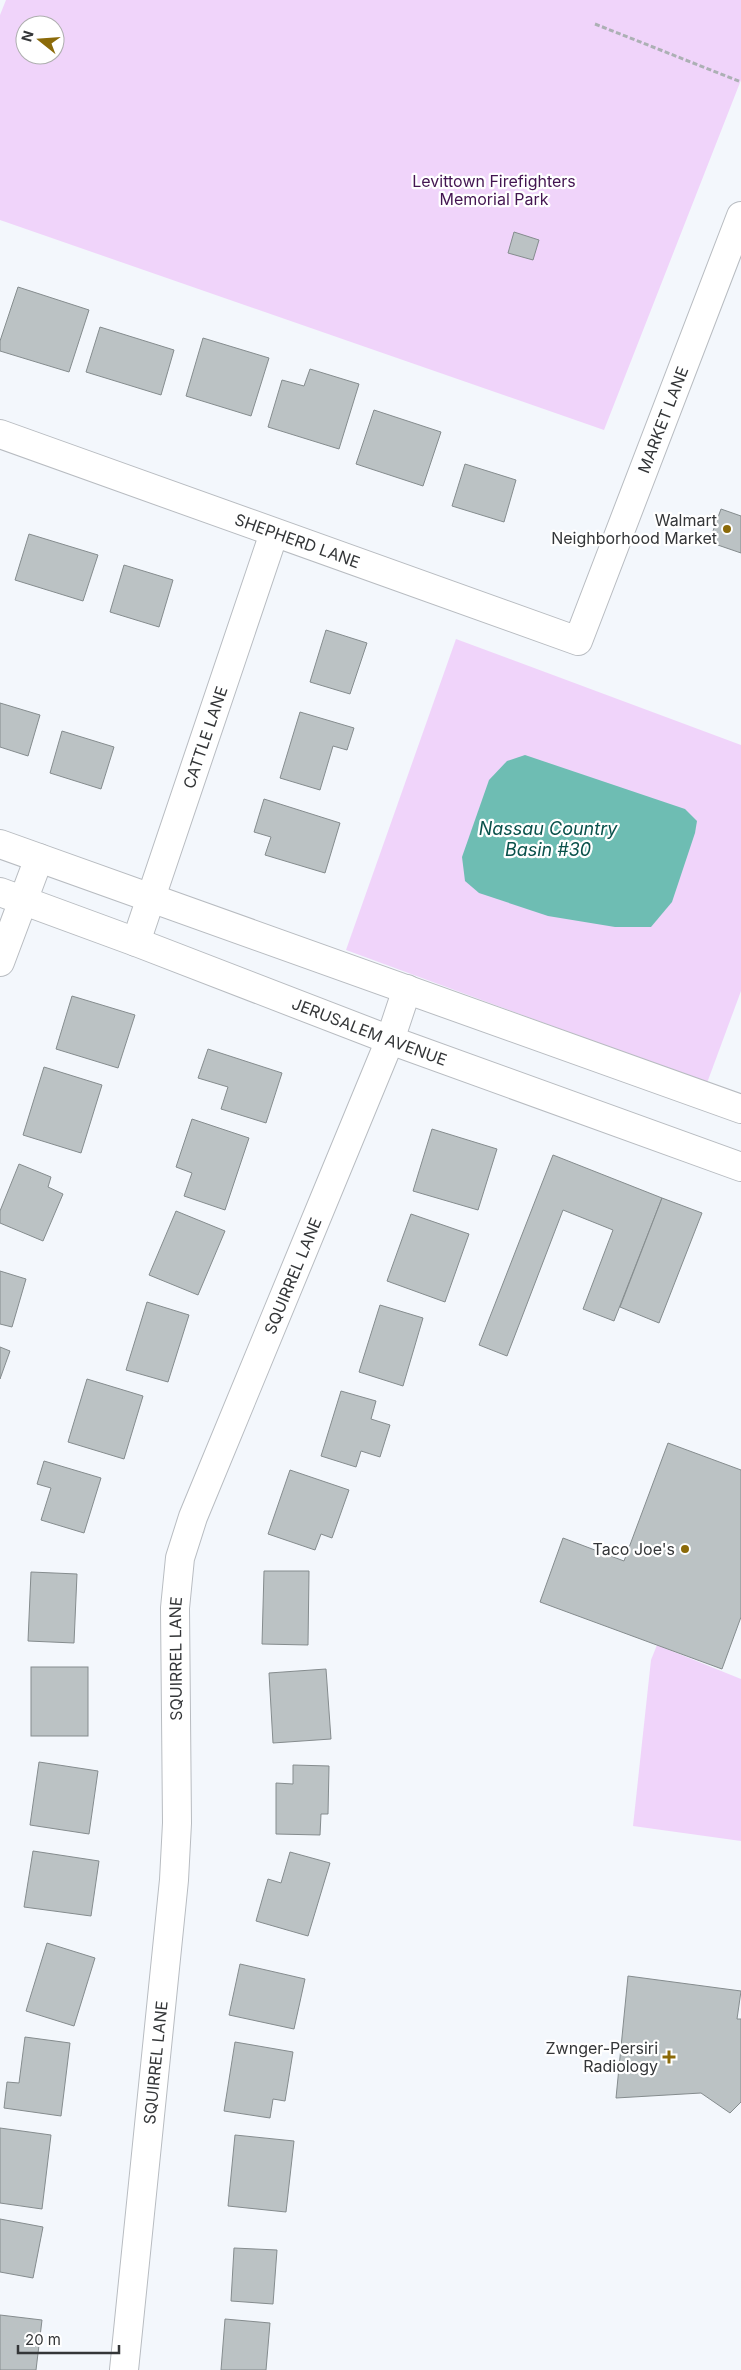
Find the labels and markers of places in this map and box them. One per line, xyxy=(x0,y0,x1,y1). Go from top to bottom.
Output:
place label: Walmart Neighborhood Market xyxy=(551,510,717,548)
marker: Walmart Neighborhood Market xyxy=(721,523,733,535)
place label: Taco Joe's xyxy=(593,1539,675,1559)
marker: Taco Joe's xyxy=(679,1543,691,1555)
place label: Zwnger-Persiri Radiology xyxy=(546,2038,658,2076)
marker: Zwnger-Persiri Radiology xyxy=(662,2050,676,2064)

